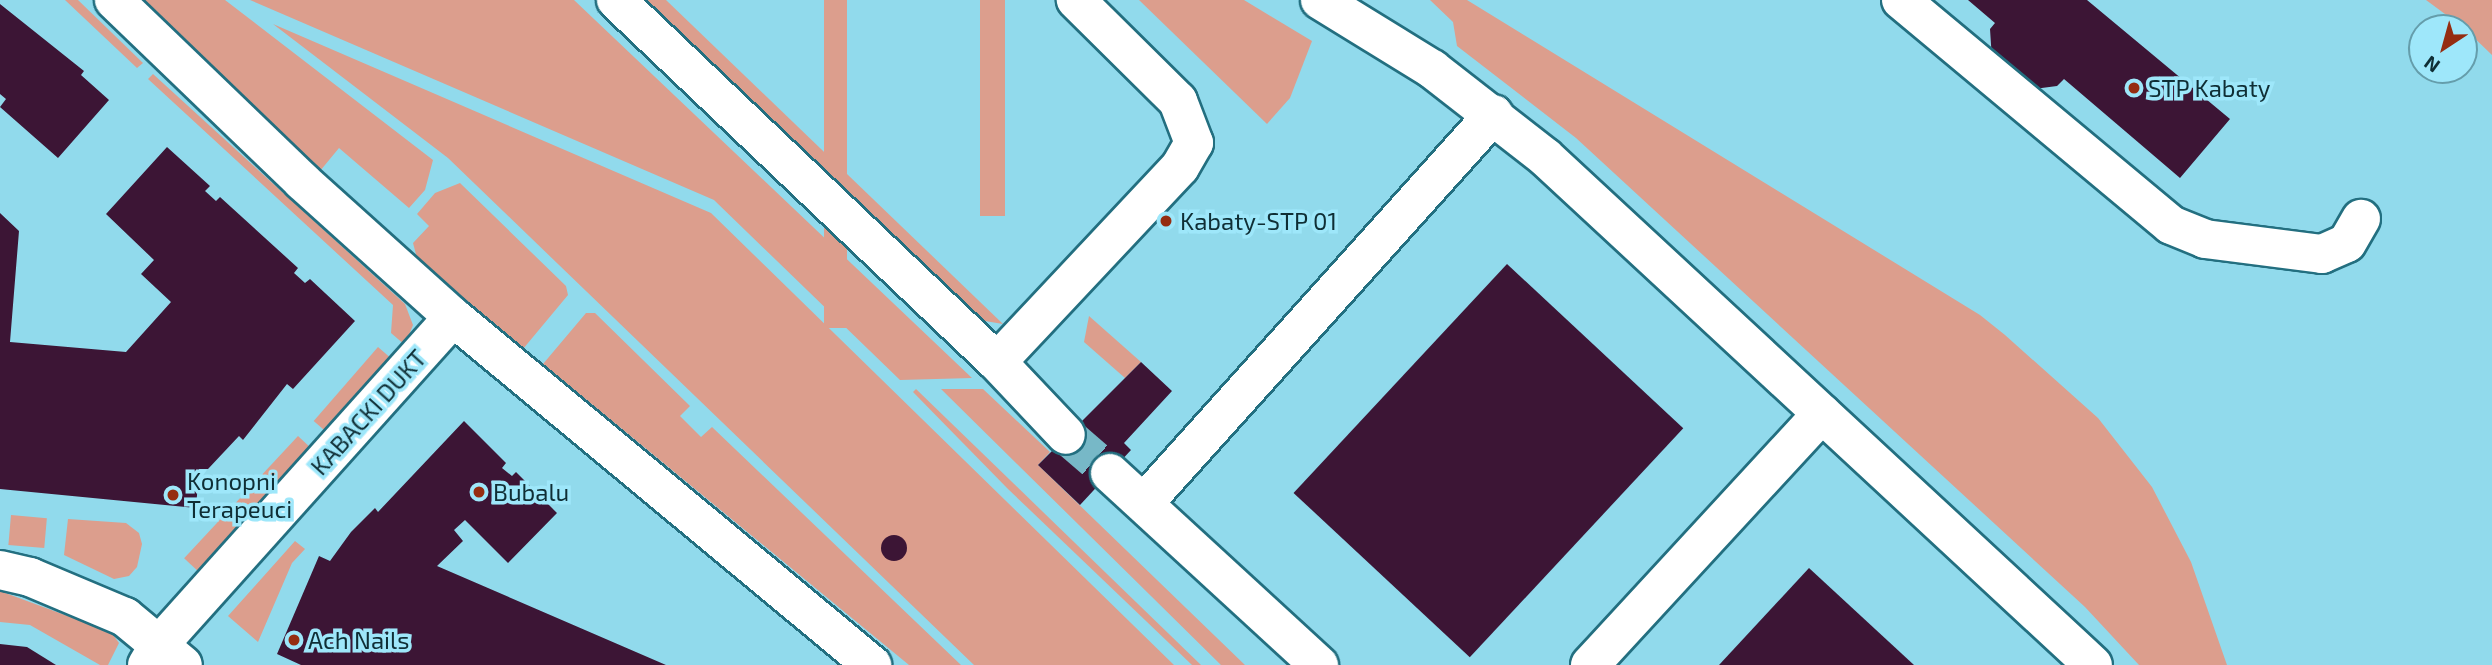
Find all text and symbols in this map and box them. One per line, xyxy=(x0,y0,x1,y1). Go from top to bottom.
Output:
north arrow xyxy=(2408,14,2478,84)
text: N xyxy=(2419,51,2444,78)
place label: STP Kabaty xyxy=(2148,74,2271,102)
marker: STP Kabaty xyxy=(2126,80,2142,96)
place label: Kabaty-STP 01 xyxy=(1180,207,1337,235)
marker: Kabaty-STP 01 xyxy=(1158,213,1174,229)
street label: KABACKI DUKT xyxy=(304,344,432,480)
place label: Konopni Terapeuci xyxy=(187,467,292,523)
place label: Bubalu xyxy=(493,478,569,506)
marker: Bubalu xyxy=(471,484,487,500)
marker: Konopni Terapeuci xyxy=(165,487,181,503)
place label: Ach Nails xyxy=(308,626,409,654)
marker: Ach Nails xyxy=(286,632,302,648)

